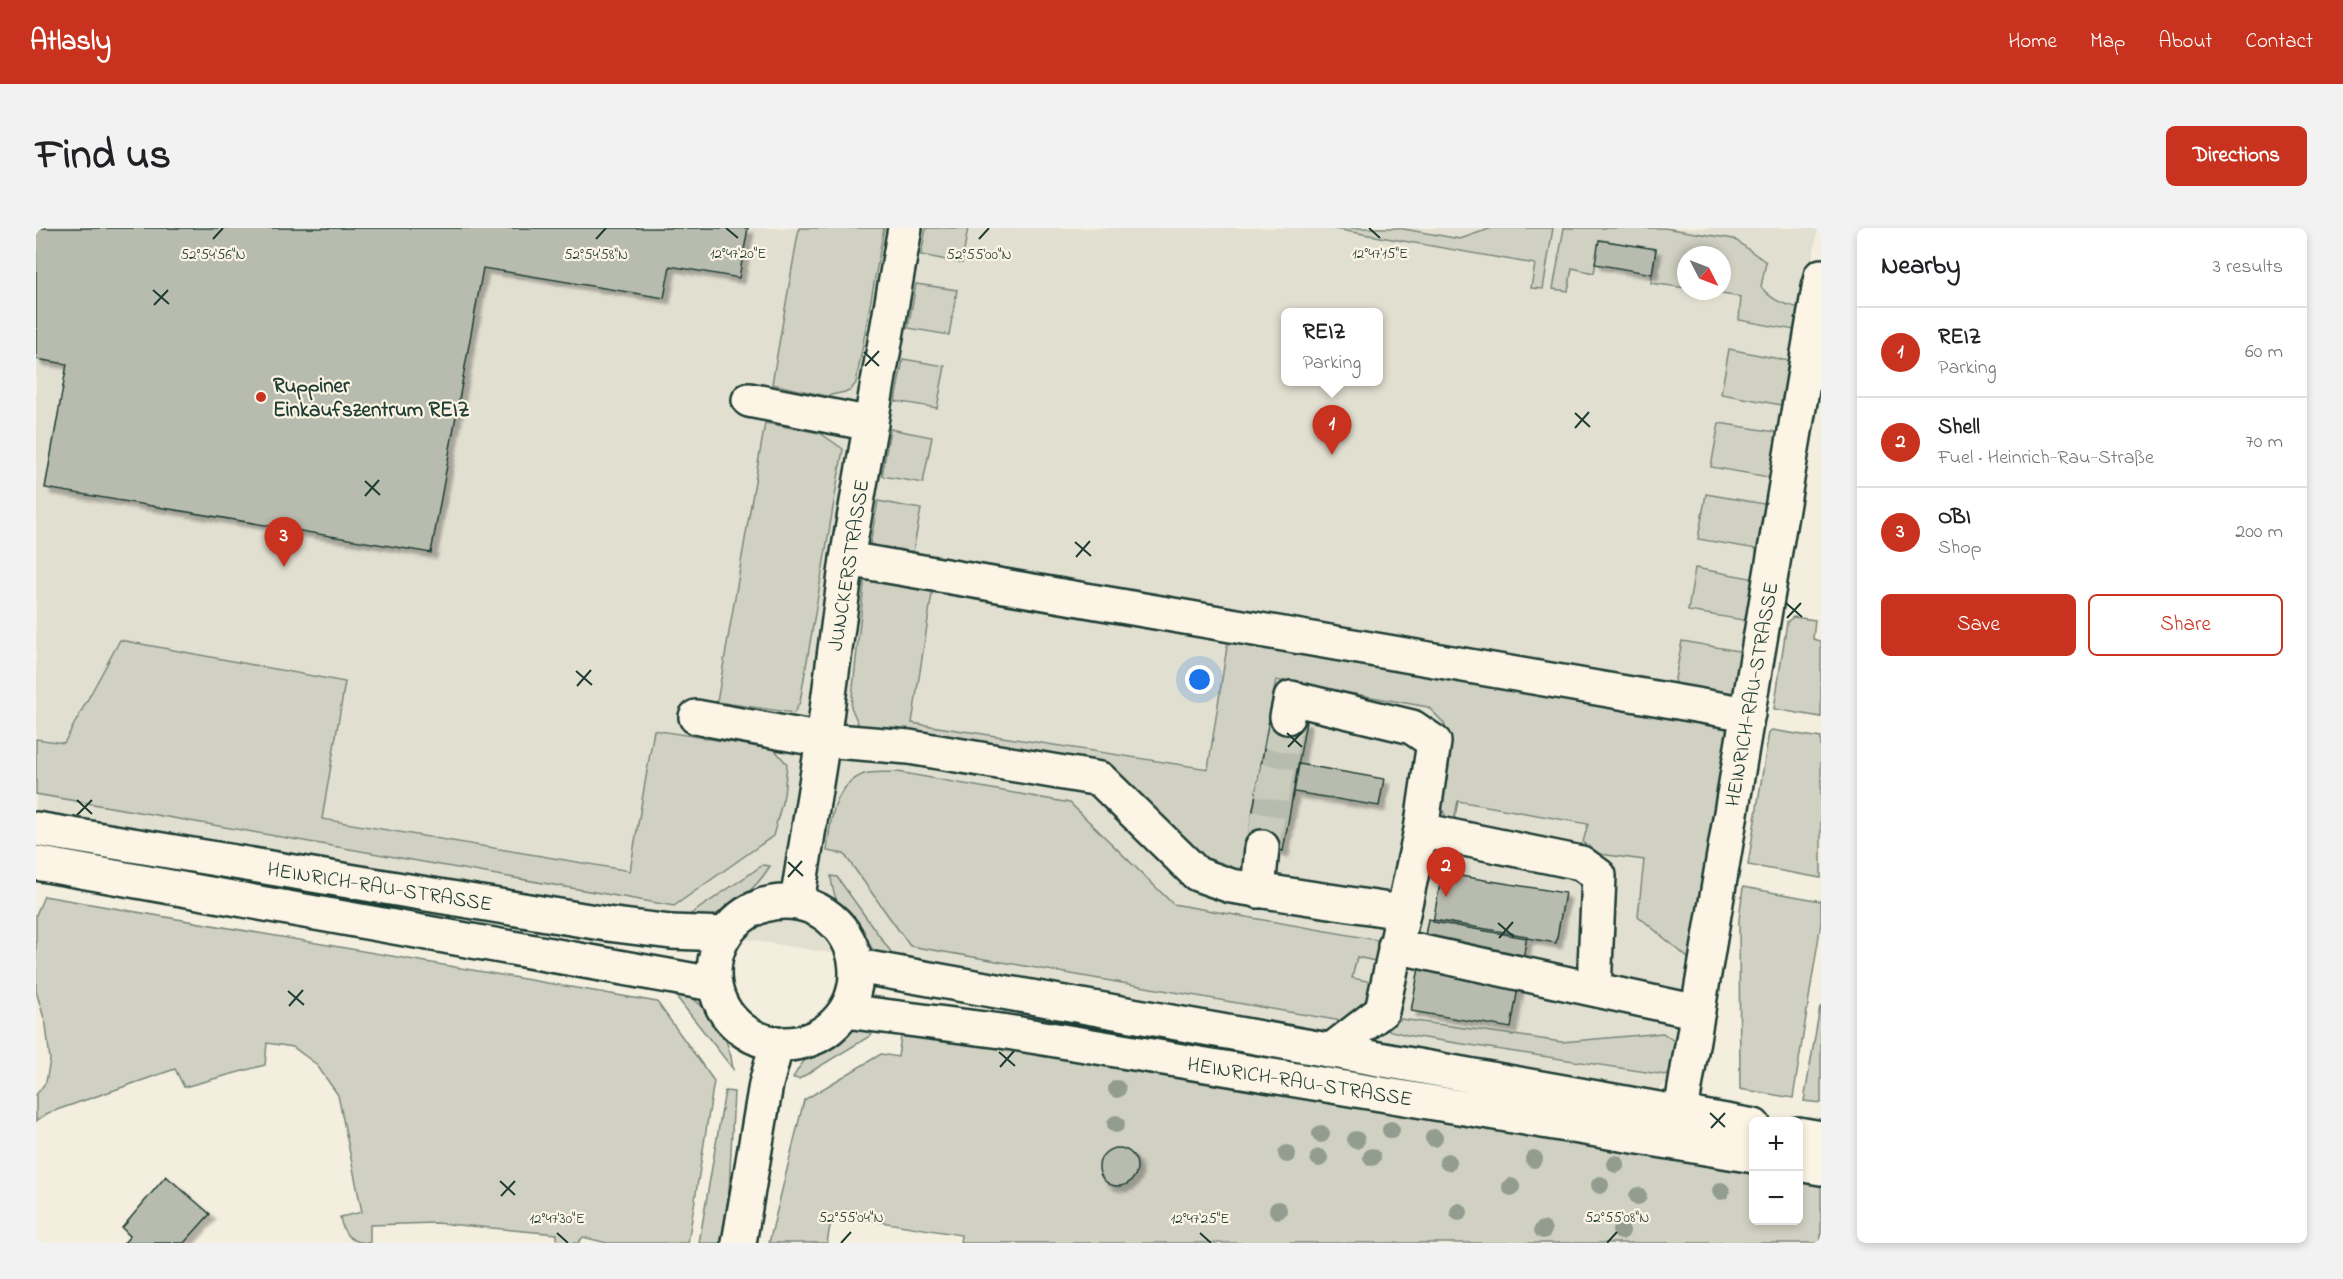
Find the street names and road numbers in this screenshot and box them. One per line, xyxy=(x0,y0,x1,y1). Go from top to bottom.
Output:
street label: JUNCKERSTRASSE xyxy=(822,477,878,653)
street label: HEINRICH-RAU-STRASSE xyxy=(1718,580,1788,809)
street label: HEINRICH-RAU-STRASSE xyxy=(265,855,494,921)
street label: HEINRICH-RAU-STRASSE xyxy=(1185,1050,1414,1116)

